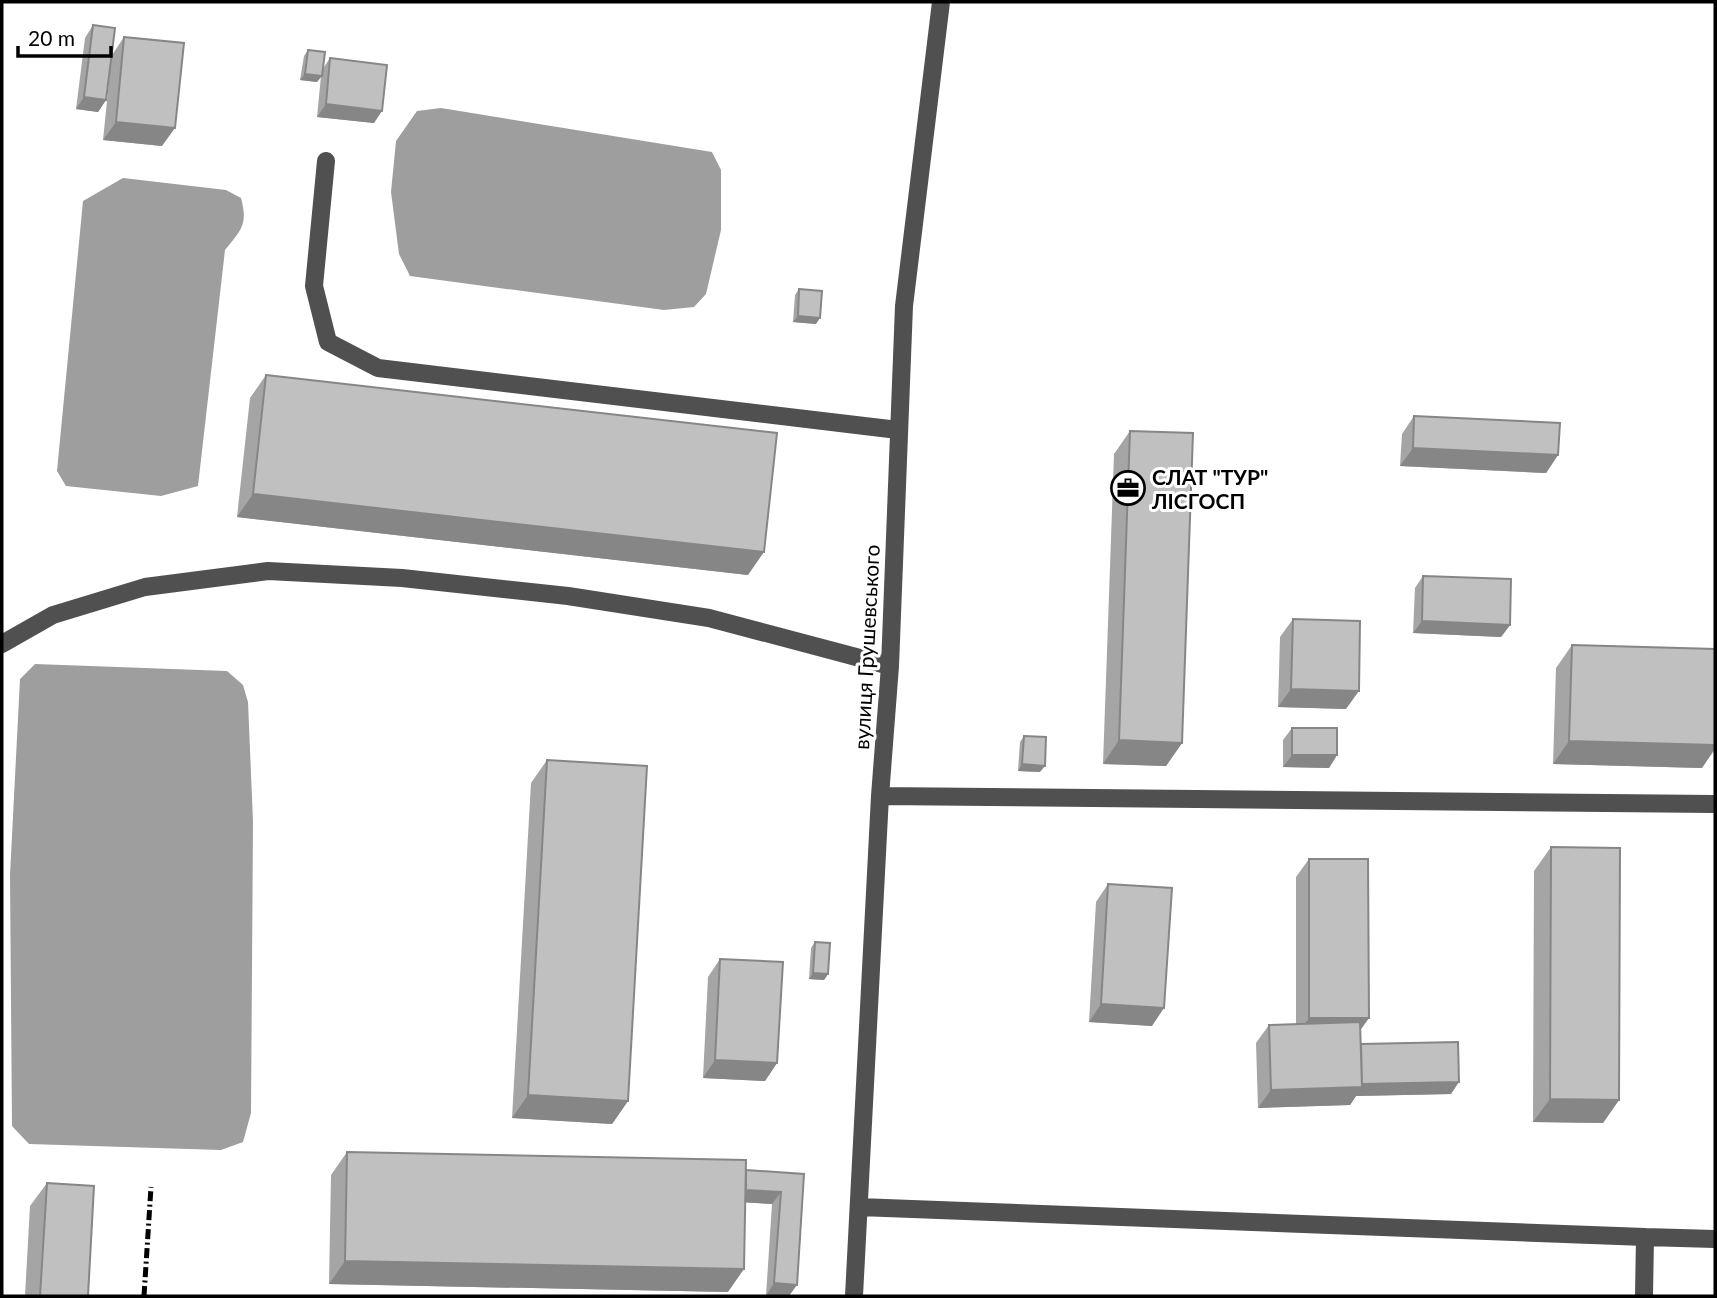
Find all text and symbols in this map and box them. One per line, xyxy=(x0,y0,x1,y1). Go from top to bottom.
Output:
scale bar xyxy=(18,14,110,58)
text: 20 m xyxy=(28,25,75,50)
place label: СЛАТ "ТУР" ЛІСГОСП xyxy=(1151,464,1268,513)
office icon: СЛАТ "ТУР" ЛІСГОСП xyxy=(1109,469,1147,507)
street label: вулиця Грушевського xyxy=(848,544,884,750)

